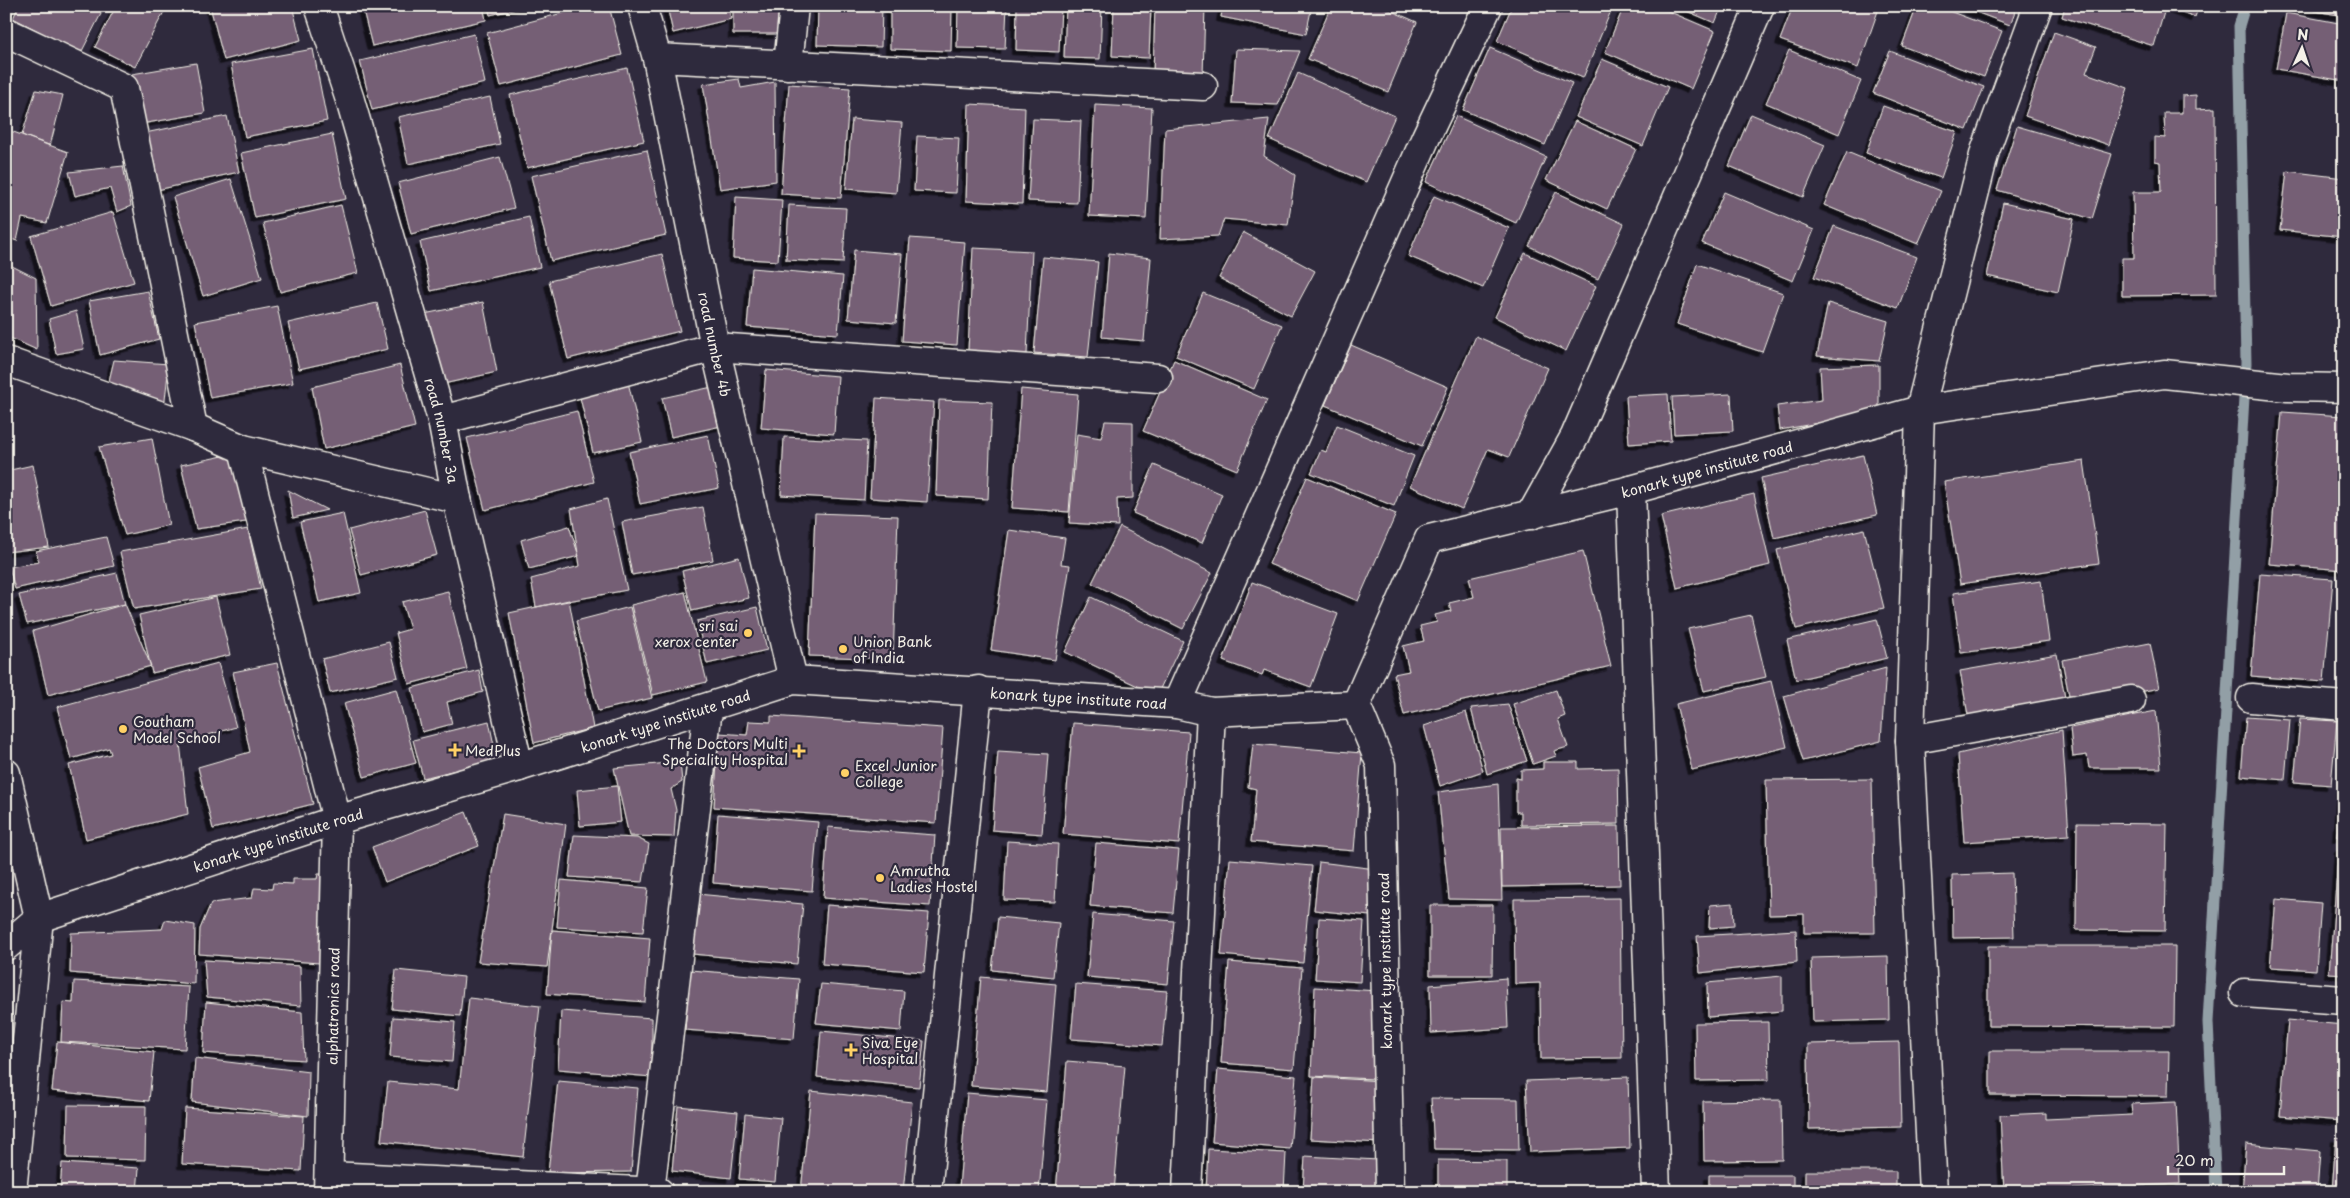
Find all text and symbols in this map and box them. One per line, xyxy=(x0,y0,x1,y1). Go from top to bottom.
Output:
north arrow xyxy=(2278,22,2328,72)
text: N xyxy=(2297,24,2309,45)
street label: road number 4b xyxy=(694,290,737,399)
street label: road number 3a xyxy=(420,375,464,485)
street label: konark type institute road xyxy=(1619,435,1795,503)
place label: sri sai xerox center xyxy=(655,615,738,652)
marker: sri sai xerox center xyxy=(742,627,754,639)
place label: Union Bank of India xyxy=(853,631,933,668)
marker: Union Bank of India xyxy=(837,643,849,655)
street label: konark type institute road xyxy=(989,682,1167,714)
street label: konark type institute road xyxy=(578,684,753,757)
place label: Goutham Model School xyxy=(133,711,221,748)
marker: Goutham Model School xyxy=(117,723,129,735)
place label: The Doctors Multi Speciality Hospital xyxy=(662,733,788,770)
place label: MedPlus xyxy=(465,740,521,761)
marker: MedPlus xyxy=(449,744,461,756)
marker: The Doctors Multi Speciality Hospital xyxy=(792,744,806,758)
place label: Excel Junior College xyxy=(855,755,937,792)
marker: Excel Junior College xyxy=(839,767,851,779)
street label: konark type institute road xyxy=(191,802,365,877)
place label: Amrutha Ladies Hostel xyxy=(890,860,978,897)
marker: Amrutha Ladies Hostel xyxy=(874,872,886,884)
street label: konark type institute road xyxy=(1373,872,1397,1050)
street label: alphatronics road xyxy=(321,947,345,1065)
place label: Siva Eye Hospital xyxy=(862,1032,918,1069)
marker: Siva Eye Hospital xyxy=(844,1043,858,1057)
scale bar xyxy=(2168,1143,2284,1175)
text: 20 m xyxy=(2175,1148,2214,1171)

